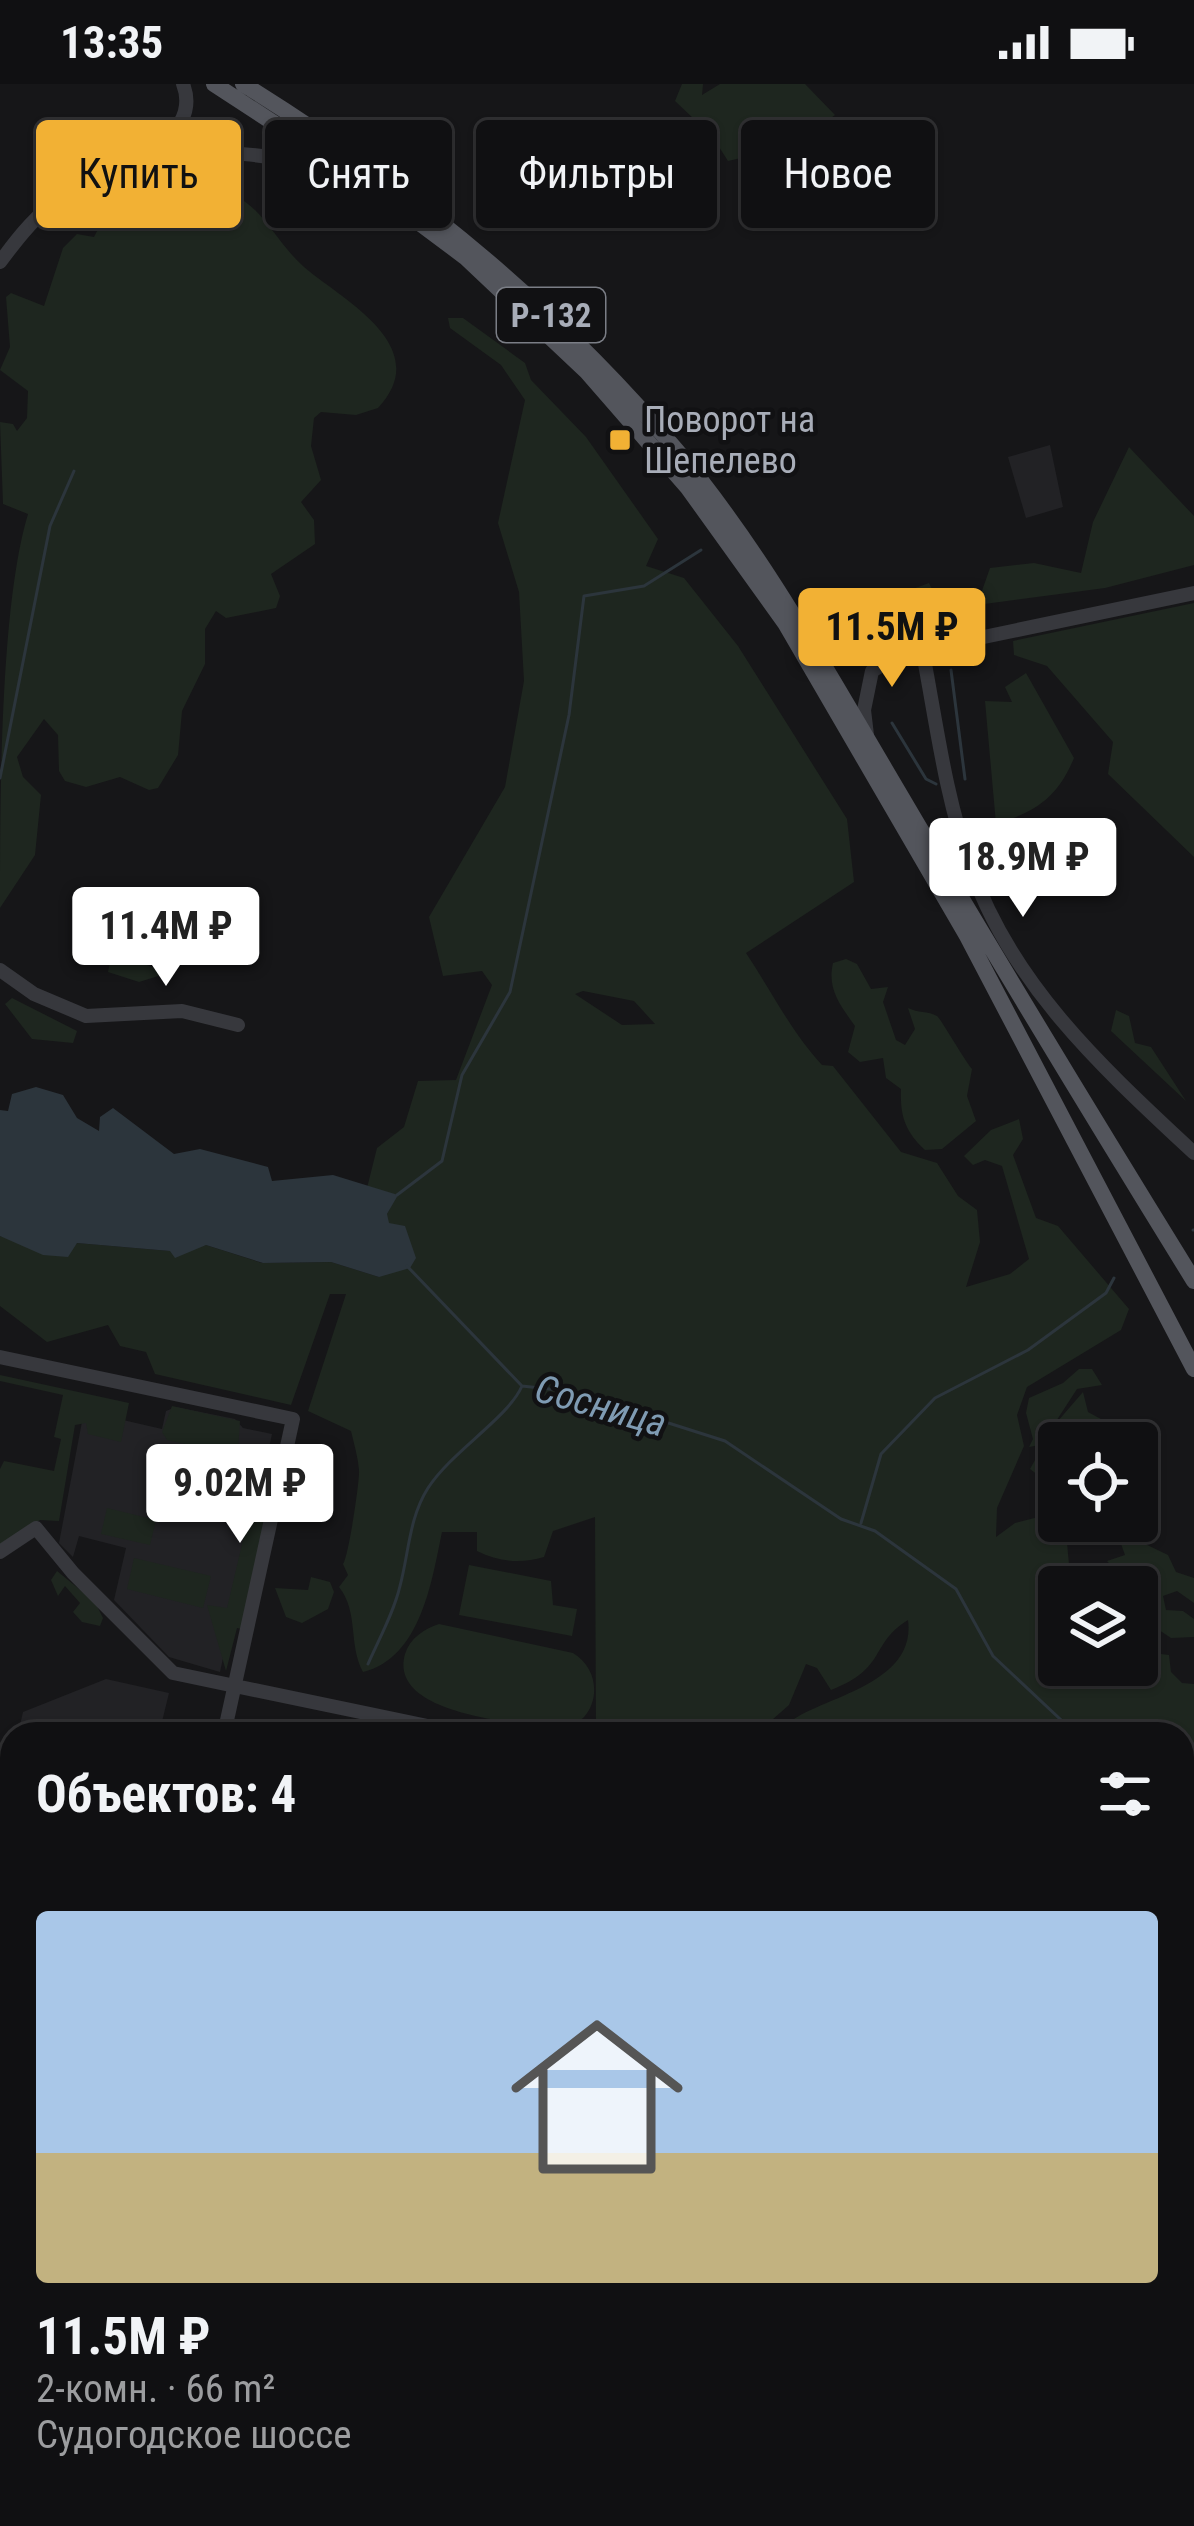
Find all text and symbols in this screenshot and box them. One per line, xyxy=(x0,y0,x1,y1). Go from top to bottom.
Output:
text: 13:35 xyxy=(60,16,163,69)
chip: Купить xyxy=(36,120,241,228)
chip: Снять xyxy=(265,120,452,228)
chip: Фильтры xyxy=(476,120,717,228)
chip: Новое xyxy=(741,120,935,228)
road number: Р-132 xyxy=(497,288,605,342)
place label: Поворот на Шепелево xyxy=(644,399,815,482)
marker: Поворот на Шепелево xyxy=(607,427,633,453)
pin: 11.5M ₽ xyxy=(781,588,1003,690)
text: 11.5M ₽ xyxy=(825,604,959,650)
pin: 18.9M ₽ xyxy=(912,818,1134,920)
text: 18.9M ₽ xyxy=(956,834,1090,880)
pin: 11.4M ₽ xyxy=(55,887,277,989)
text: 11.4M ₽ xyxy=(99,903,233,949)
water label: Сосница xyxy=(530,1365,672,1447)
map controls xyxy=(1038,1422,1158,1686)
button: locate xyxy=(1038,1422,1158,1542)
pin: 9.02M ₽ xyxy=(129,1444,351,1546)
text: 9.02M ₽ xyxy=(173,1460,307,1506)
button: layers xyxy=(1038,1566,1158,1686)
icon: filters xyxy=(1092,1761,1158,1827)
text: Объектов: 4 xyxy=(36,1765,296,1824)
icon: home xyxy=(489,1989,705,2205)
text: 11.5M ₽ xyxy=(36,2307,211,2366)
text: 2-комн. · 66 m² xyxy=(36,2366,275,2412)
text: Судогодское шоссе xyxy=(36,2412,352,2458)

